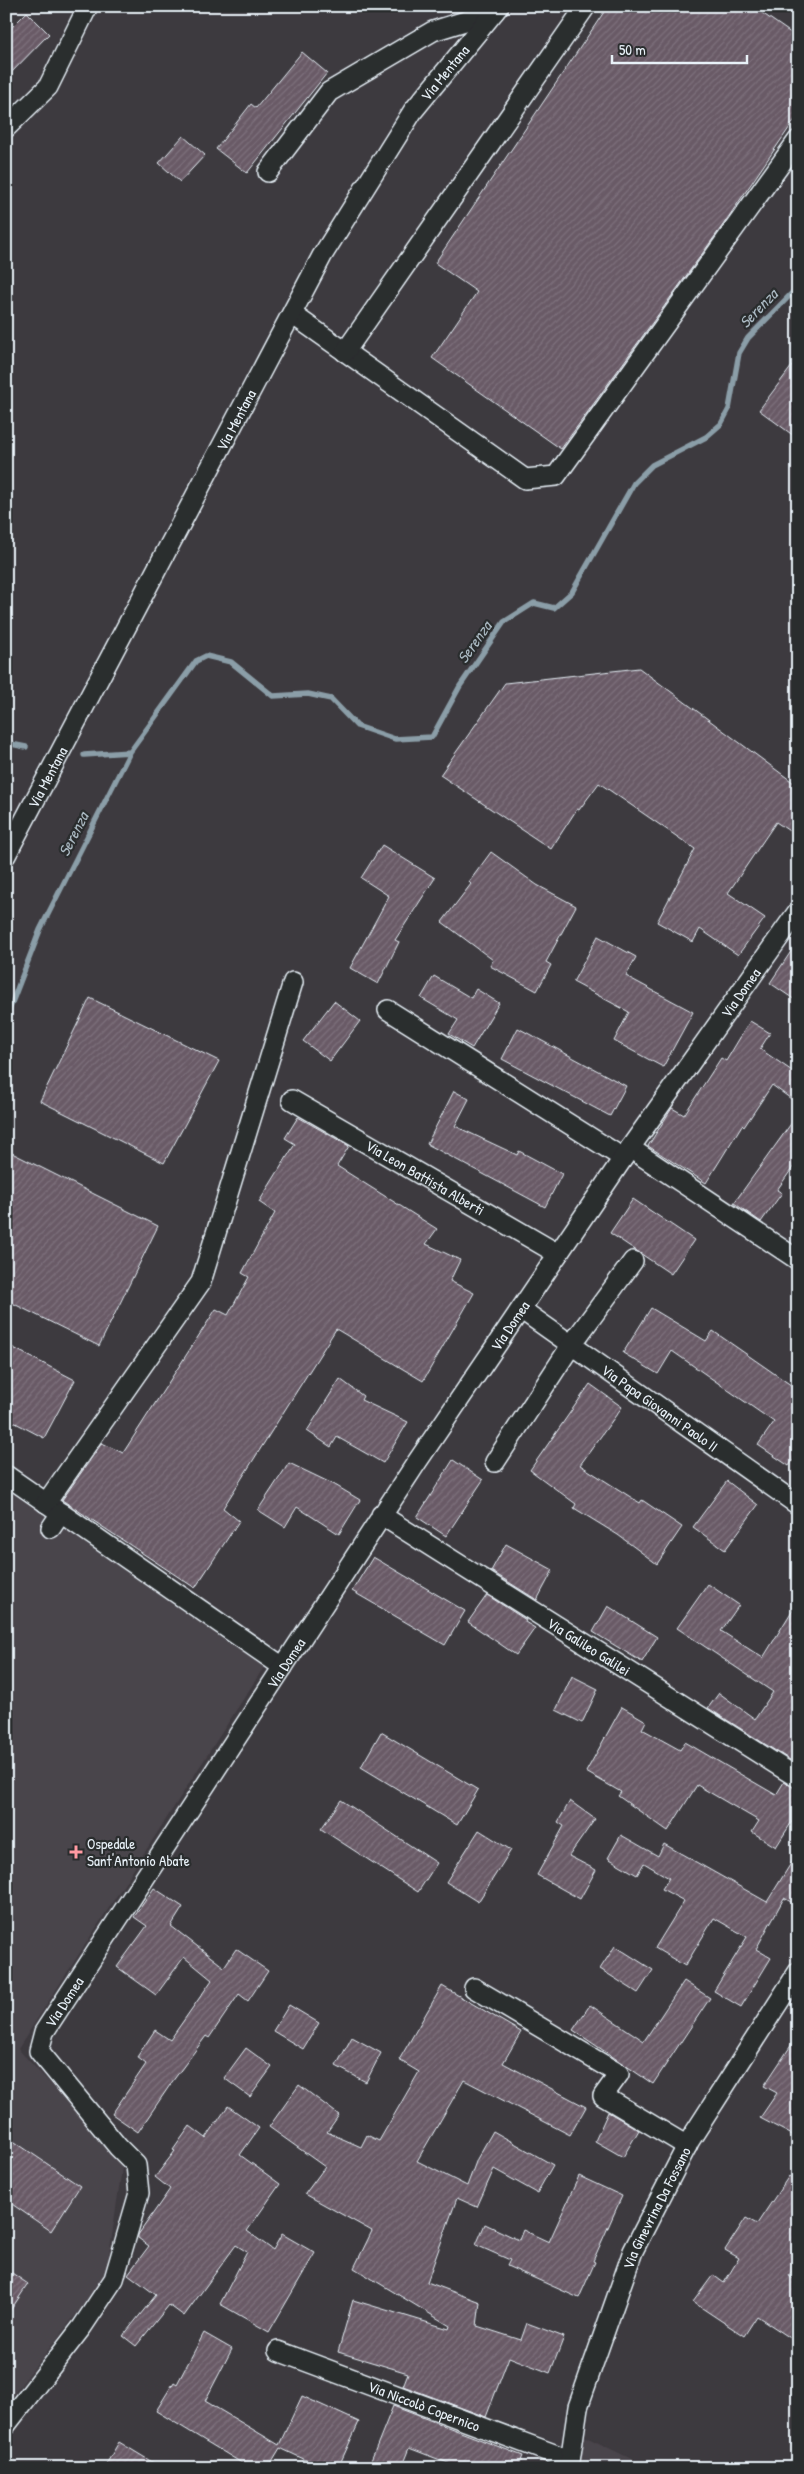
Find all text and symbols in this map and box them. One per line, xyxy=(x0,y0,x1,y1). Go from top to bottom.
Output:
scale bar xyxy=(612,32,746,64)
text: 50 m xyxy=(619,39,646,60)
street label: Via Mentana xyxy=(415,40,474,105)
water label: Serenza xyxy=(734,282,783,332)
street label: Via Mentana xyxy=(211,385,260,454)
water label: Serenza xyxy=(452,615,497,667)
street label: Via Mentana xyxy=(22,743,72,812)
water label: Serenza xyxy=(53,807,94,860)
street label: Via Domea xyxy=(715,963,765,1022)
street label: Via Leon Battista Alberti xyxy=(362,1134,489,1220)
street label: Via Domea xyxy=(485,1296,534,1355)
street label: Via Papa Giovanni Paolo II xyxy=(597,1359,723,1456)
street label: Via Galileo Galilei xyxy=(543,1612,635,1680)
street label: Via Domea xyxy=(261,1633,310,1692)
place label: Ospedale Sant'Antonio Abate xyxy=(87,1833,190,1871)
marker: Ospedale Sant'Antonio Abate xyxy=(69,1845,83,1859)
street label: Via Domea xyxy=(40,1972,88,2031)
street label: Via Ginevrina Da Fossano xyxy=(617,2143,695,2272)
street label: Via Niccolò Copernico xyxy=(365,2375,483,2436)

